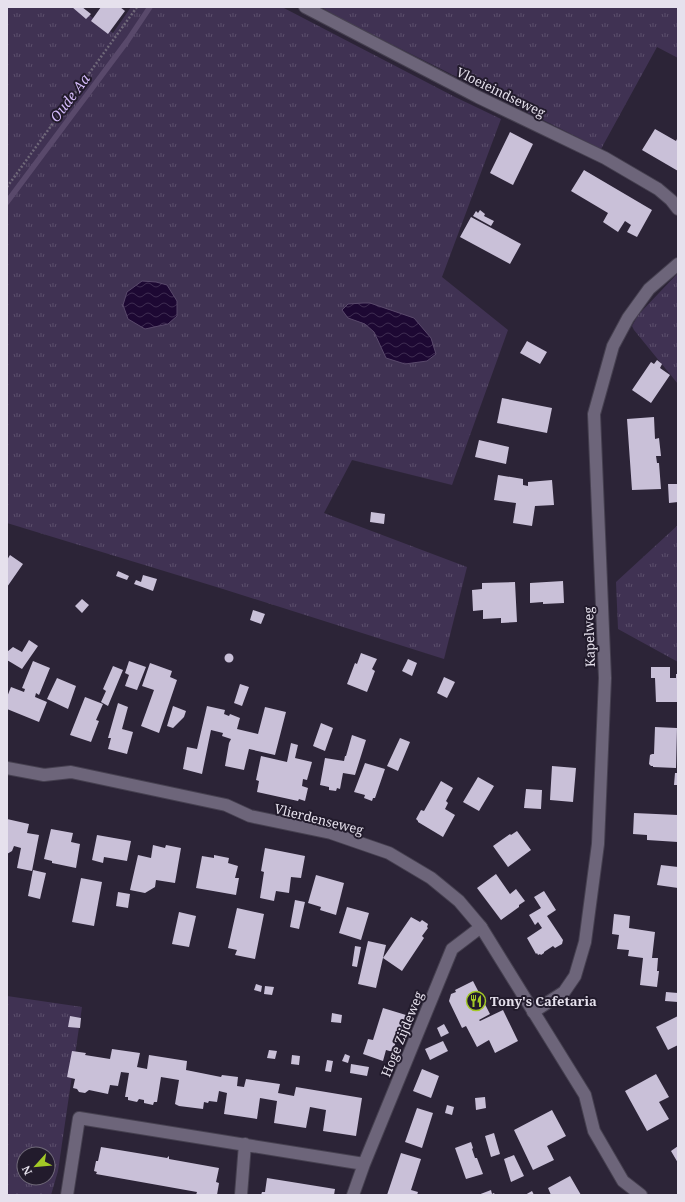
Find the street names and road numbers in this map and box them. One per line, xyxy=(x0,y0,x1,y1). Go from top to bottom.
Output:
street label: Vloeieindseweg xyxy=(454,63,548,121)
street label: Kapelweg xyxy=(579,606,599,668)
street label: Vlierdenseweg xyxy=(273,799,365,839)
street label: Hoge Zijdeweg xyxy=(377,988,427,1080)

